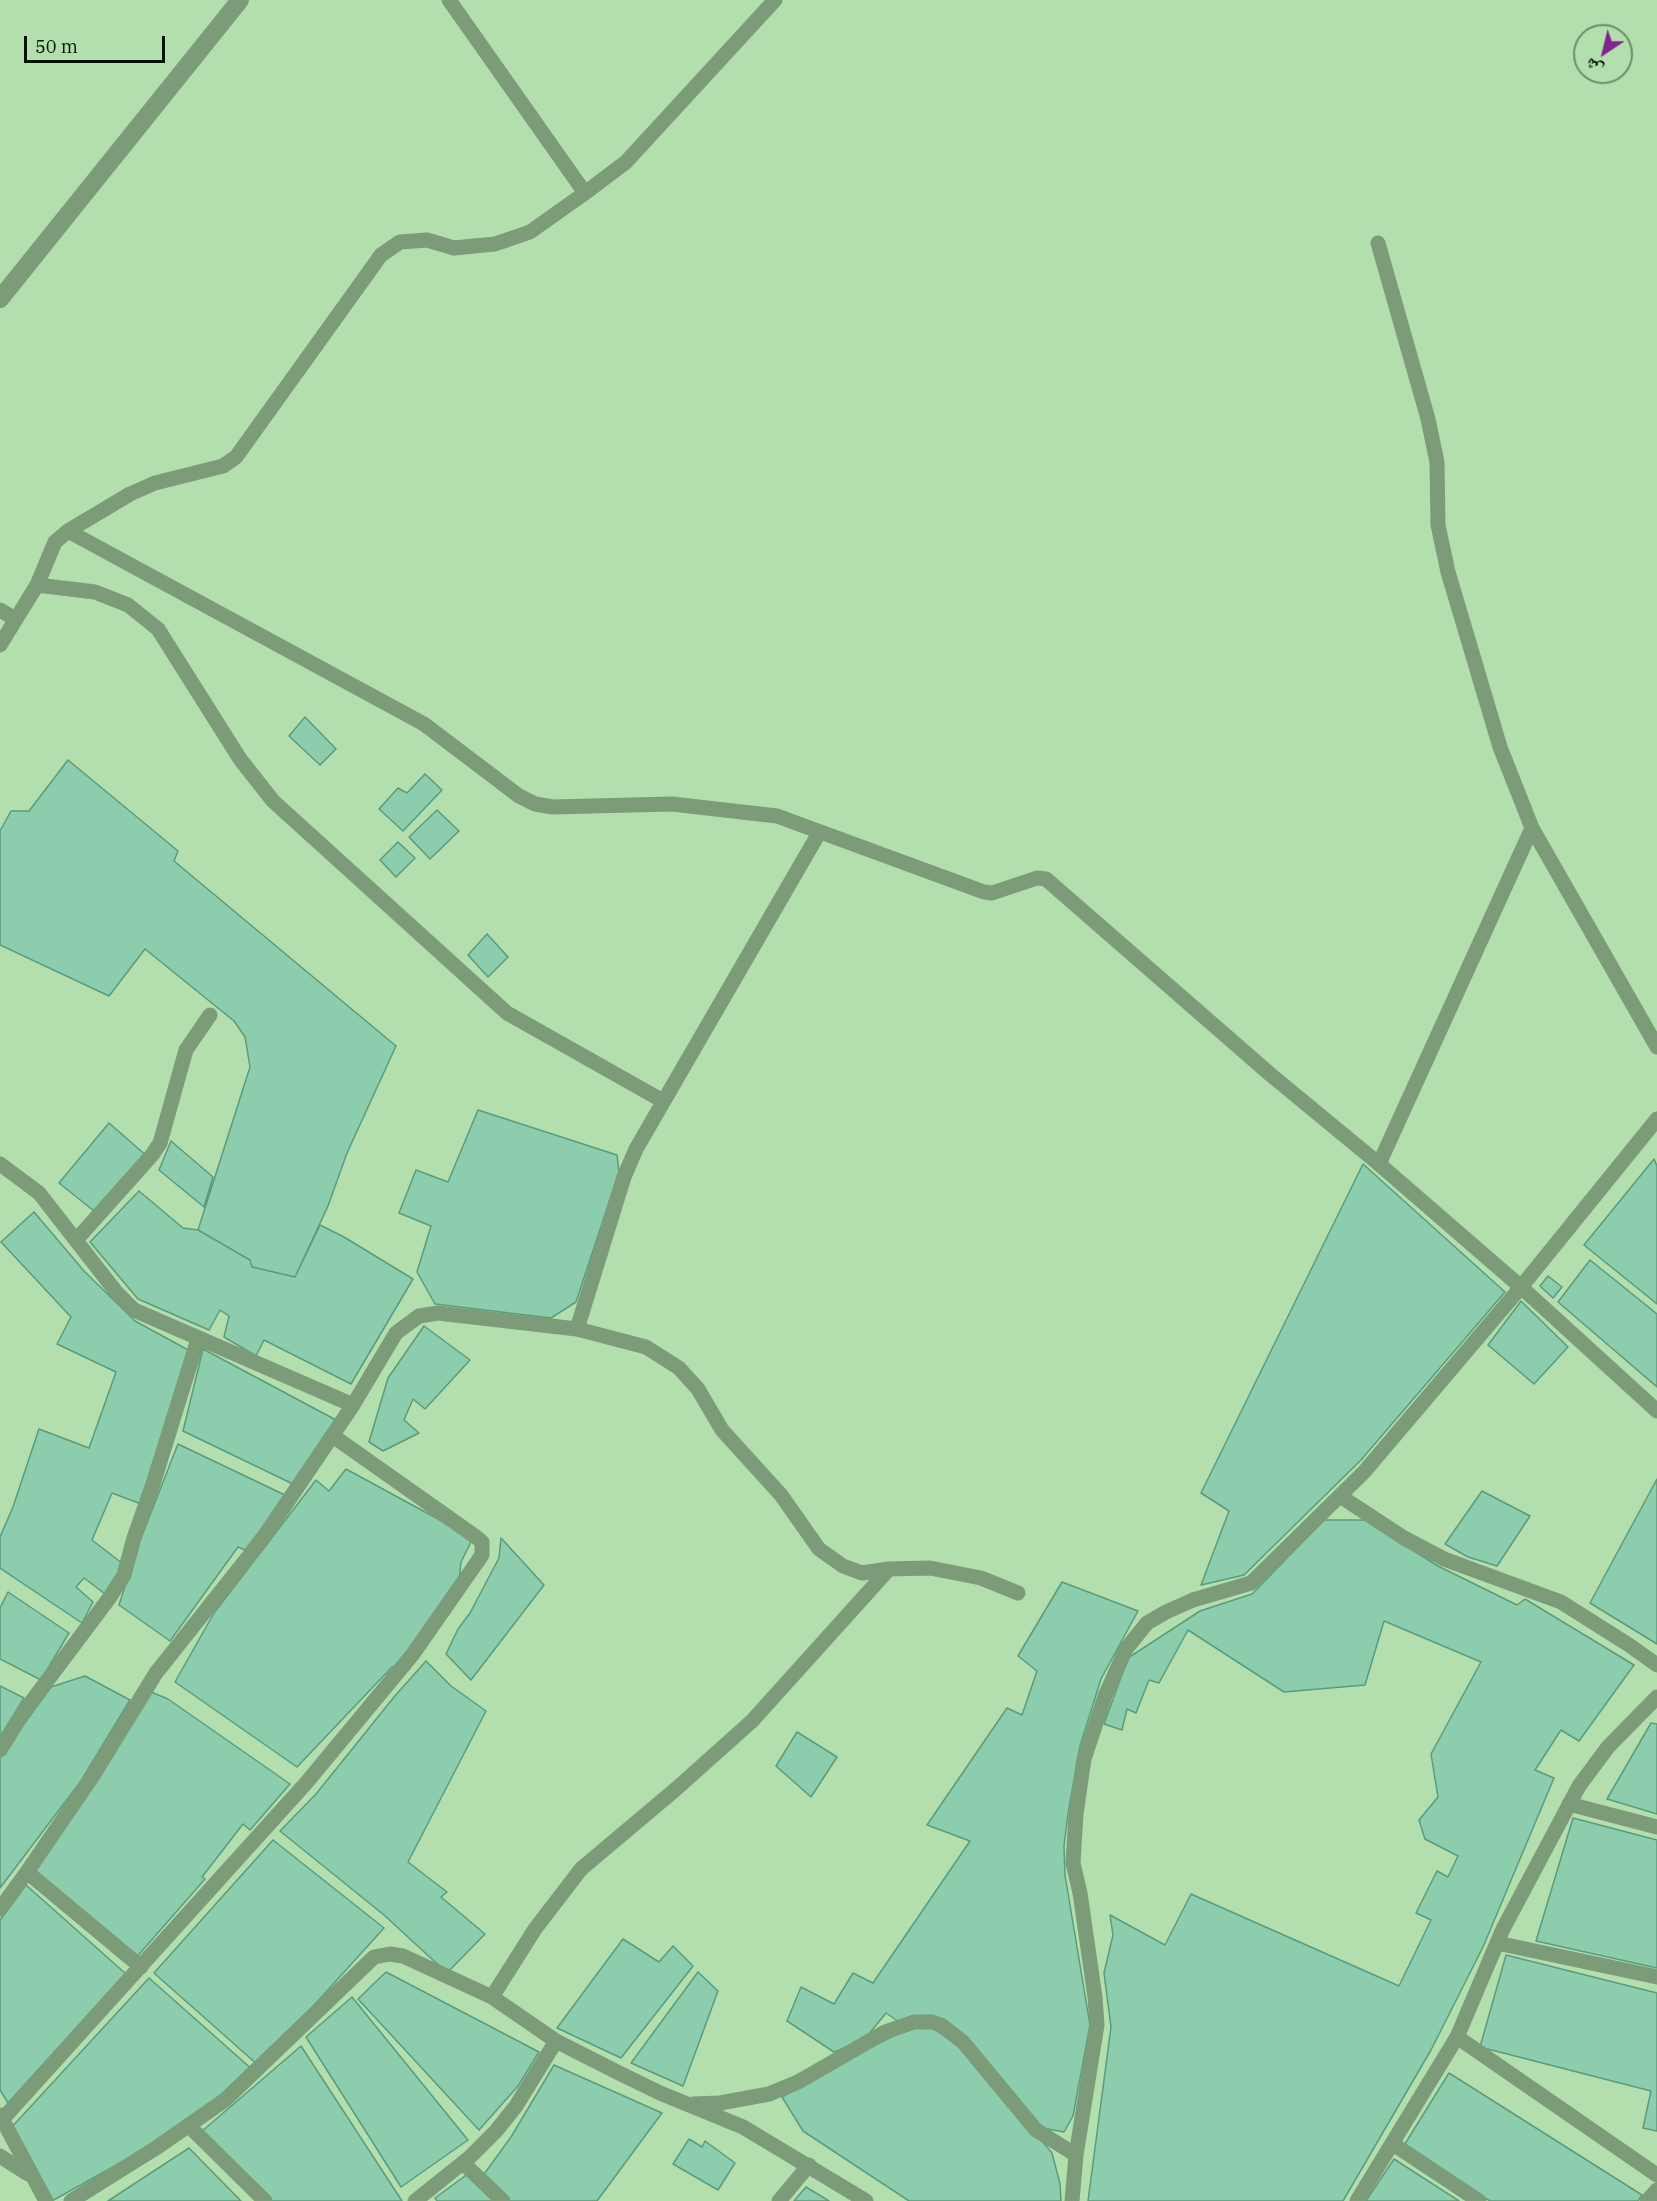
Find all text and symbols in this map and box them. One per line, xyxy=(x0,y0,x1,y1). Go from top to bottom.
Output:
scale bar xyxy=(27,24,168,62)
north arrow xyxy=(1573,24,1633,84)
text: 50 m xyxy=(35,35,78,58)
text: ش xyxy=(1581,54,1607,80)

